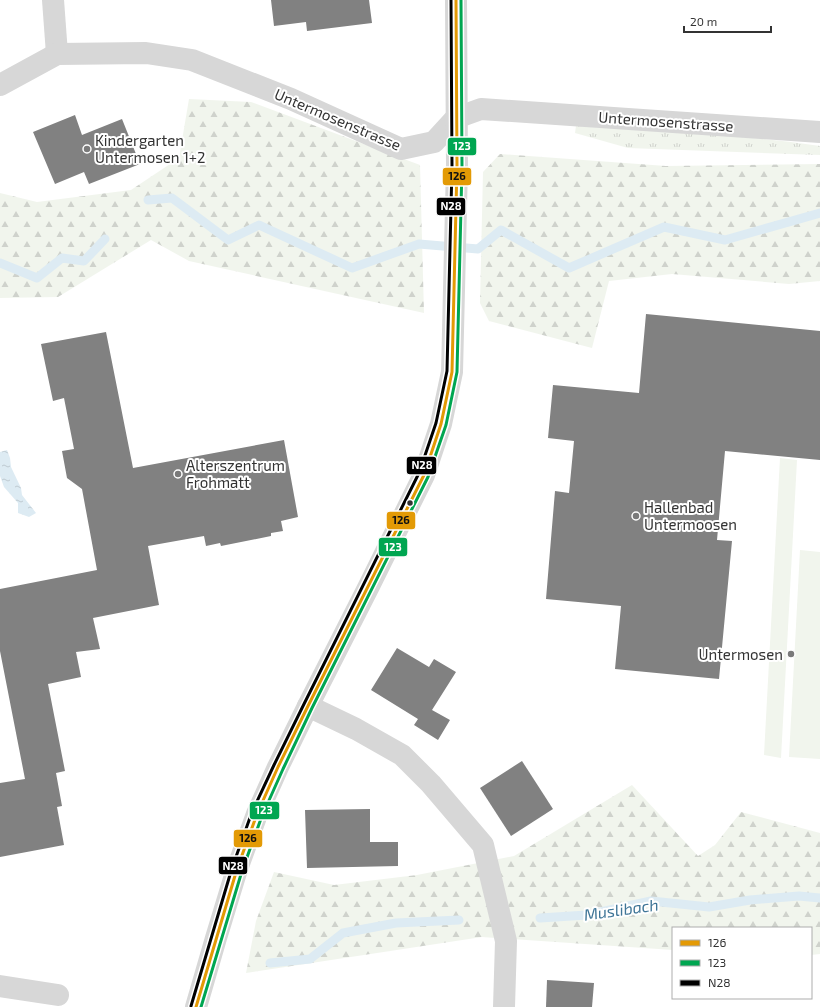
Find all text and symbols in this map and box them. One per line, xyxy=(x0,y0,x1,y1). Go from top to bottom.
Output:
scale bar xyxy=(684,8,771,34)
text: 20 m xyxy=(690,14,717,28)
street label: Untermosenstrasse xyxy=(272,84,404,154)
street label: Untermosenstrasse xyxy=(598,107,734,135)
place label: Kindergarten Untermosen 1+2 xyxy=(95,131,206,166)
line badge: 123 xyxy=(447,137,477,156)
text: 123 xyxy=(453,139,471,152)
marker: Kindergarten Untermosen 1+2 xyxy=(82,144,92,154)
line badge: 126 xyxy=(442,167,472,186)
text: 126 xyxy=(448,169,466,182)
line badge: N28 xyxy=(436,197,466,216)
text: N28 xyxy=(440,199,462,212)
place label: Alterszentrum Frohmatt xyxy=(186,456,285,491)
line badge: N28 xyxy=(406,456,437,475)
text: N28 xyxy=(411,458,433,471)
marker: Alterszentrum Frohmatt xyxy=(173,469,183,479)
unlabelled marker xyxy=(405,498,415,508)
place label: Hallenbad Untermoosen xyxy=(644,498,737,533)
line badge: 126 xyxy=(386,511,416,530)
marker: Hallenbad Untermoosen xyxy=(631,511,641,521)
text: 126 xyxy=(392,513,410,526)
line badge: 123 xyxy=(378,537,408,557)
text: 123 xyxy=(384,540,402,553)
place label: Untermosen xyxy=(698,645,783,663)
marker: Untermosen xyxy=(786,649,796,659)
line badge: 123 xyxy=(249,801,280,820)
text: 123 xyxy=(255,803,273,816)
line badge: 126 xyxy=(233,829,263,848)
text: 126 xyxy=(239,831,257,844)
line badge: N28 xyxy=(218,856,248,875)
text: N28 xyxy=(222,859,244,872)
water label: Muslibach xyxy=(582,894,660,924)
legend xyxy=(672,927,812,999)
text: 126 xyxy=(708,935,727,949)
text: 123 xyxy=(708,955,726,969)
text: N28 xyxy=(708,975,731,989)

